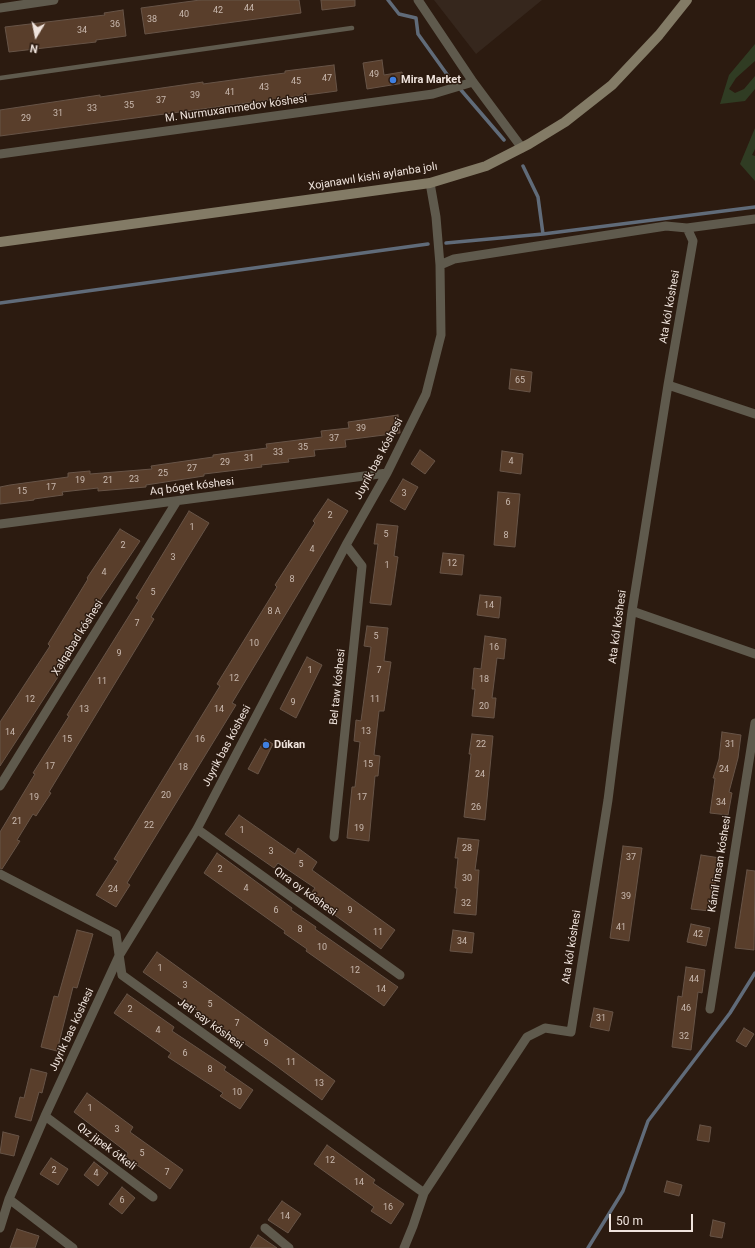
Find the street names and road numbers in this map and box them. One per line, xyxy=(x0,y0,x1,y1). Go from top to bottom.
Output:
street label: M. Nurmuxammedov kóshesi xyxy=(164,92,308,126)
street label: Xojanawıl kishi aylanba jolı xyxy=(307,160,439,194)
street label: Ata kól kóshesi xyxy=(657,269,683,345)
street label: Juyrik bas kóshesi xyxy=(352,416,406,502)
street label: Aq bóget kóshesi xyxy=(149,475,235,499)
street label: Ata kól kóshesi xyxy=(606,589,630,665)
street label: Xalqabad kóshesi xyxy=(49,598,107,678)
street label: Bel taw kóshesi xyxy=(327,648,349,726)
street label: Juyrik bas kóshesi xyxy=(200,703,254,789)
street label: Kámil insan kóshesi xyxy=(706,815,734,913)
street label: Qıra oy kóshesi xyxy=(271,865,339,919)
street label: Ata kól kóshesi xyxy=(560,909,584,985)
street label: Juyrik bas kóshesi xyxy=(47,986,97,1074)
street label: Jeti say kóshesi xyxy=(174,996,246,1052)
street label: Qız jipek ótkeli xyxy=(74,1120,138,1174)

